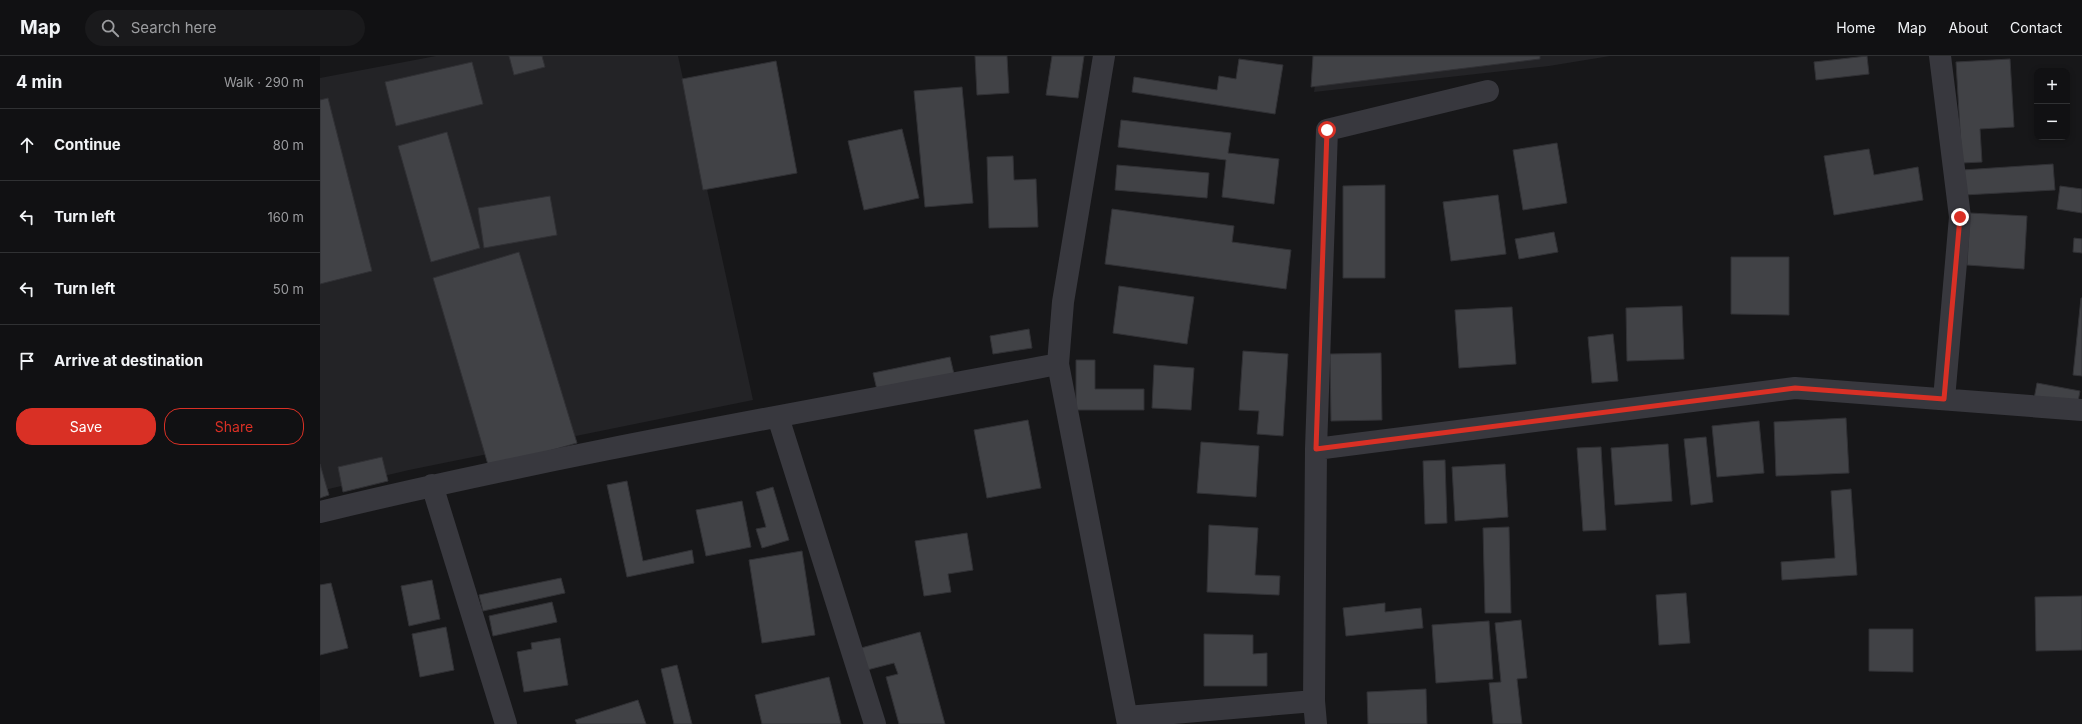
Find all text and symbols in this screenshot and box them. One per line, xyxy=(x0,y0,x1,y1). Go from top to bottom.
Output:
search box xyxy=(85,10,365,46)
text: Map xyxy=(20,16,61,39)
icon: search xyxy=(99,17,121,39)
text: Search here xyxy=(131,18,216,37)
text: Home xyxy=(1836,19,1875,36)
text: Map xyxy=(1897,19,1927,36)
text: About xyxy=(1949,19,1988,36)
text: Contact xyxy=(2010,19,2062,36)
map controls xyxy=(2034,68,2070,140)
button: + xyxy=(2034,68,2070,104)
text: 4 min xyxy=(16,72,62,92)
text: Walk · 290 m xyxy=(224,74,304,90)
button: − xyxy=(2034,104,2070,140)
route start xyxy=(1318,121,1336,139)
icon: ahead xyxy=(16,134,38,156)
text: Continue xyxy=(54,135,121,154)
text: 80 m xyxy=(273,137,304,153)
icon: left xyxy=(16,206,38,228)
text: Turn left xyxy=(54,207,115,226)
route end xyxy=(1951,208,1969,226)
text: 160 m xyxy=(267,209,304,225)
icon: left xyxy=(16,278,38,300)
text: Turn left xyxy=(54,279,115,298)
text: 50 m xyxy=(273,281,304,297)
icon: arrive xyxy=(16,350,38,372)
text: Arrive at destination xyxy=(54,351,203,370)
button: Save xyxy=(16,408,156,445)
button: Share xyxy=(164,408,304,445)

